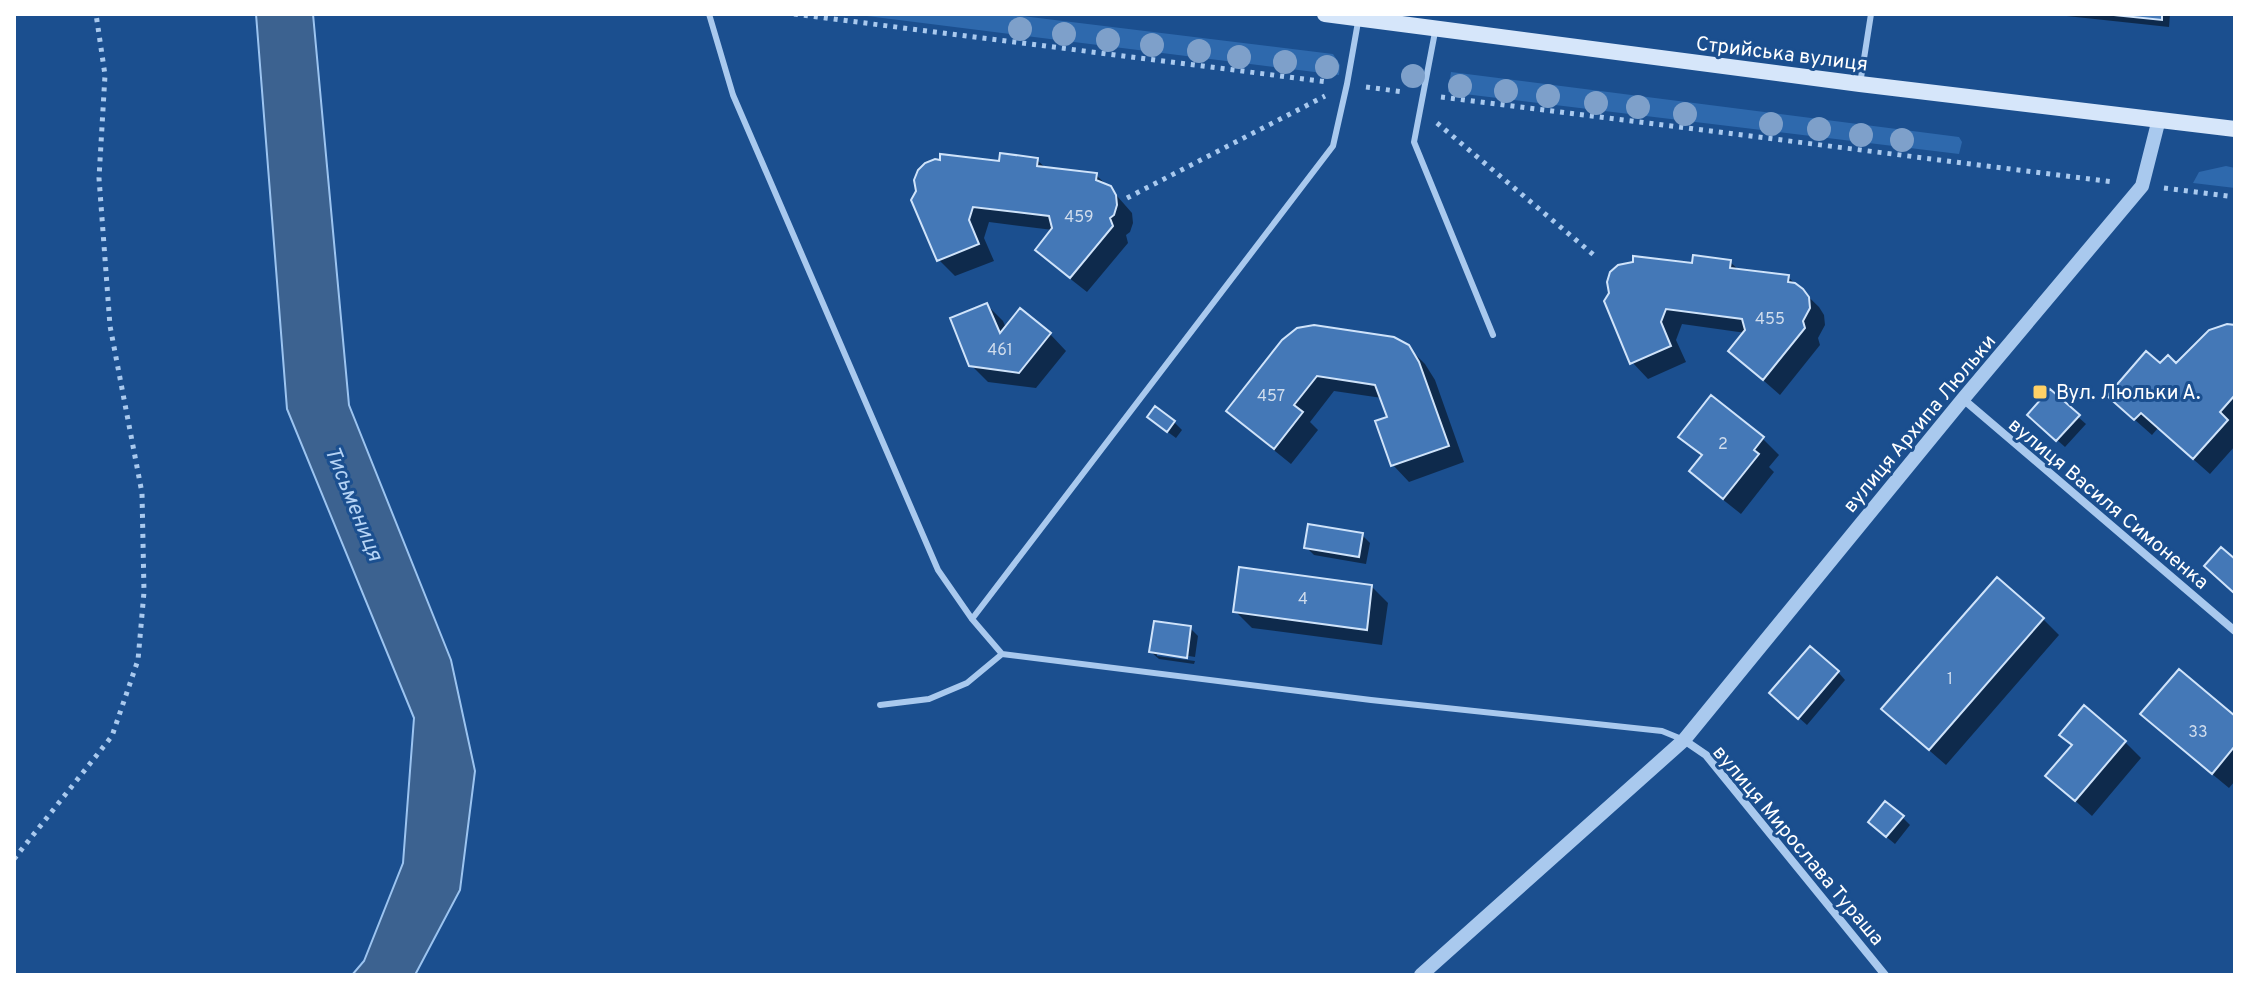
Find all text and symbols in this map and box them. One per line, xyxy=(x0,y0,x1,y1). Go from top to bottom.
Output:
street label: Стрийська вулиця xyxy=(1694,32,1869,78)
house number: 459 xyxy=(1064,208,1094,228)
house number: 455 xyxy=(1755,310,1785,330)
street label: вулиця Архипа Люльки xyxy=(1838,330,2003,519)
house number: 461 xyxy=(987,341,1013,361)
place label: Вул. Люльки А. xyxy=(2056,381,2200,407)
marker: Вул. Люльки А. xyxy=(2031,383,2049,401)
house number: 457 xyxy=(1257,387,1285,407)
street label: вулиця Василя Симоненка xyxy=(2002,413,2213,596)
house number: 2 xyxy=(1718,435,1728,455)
water label: Тисьмениця xyxy=(317,443,388,566)
house number: 4 xyxy=(1298,590,1308,610)
house number: 1 xyxy=(1947,670,1953,690)
house number: 33 xyxy=(2188,723,2208,743)
street label: вулиця Мирослава Тураша xyxy=(1706,741,1889,952)

